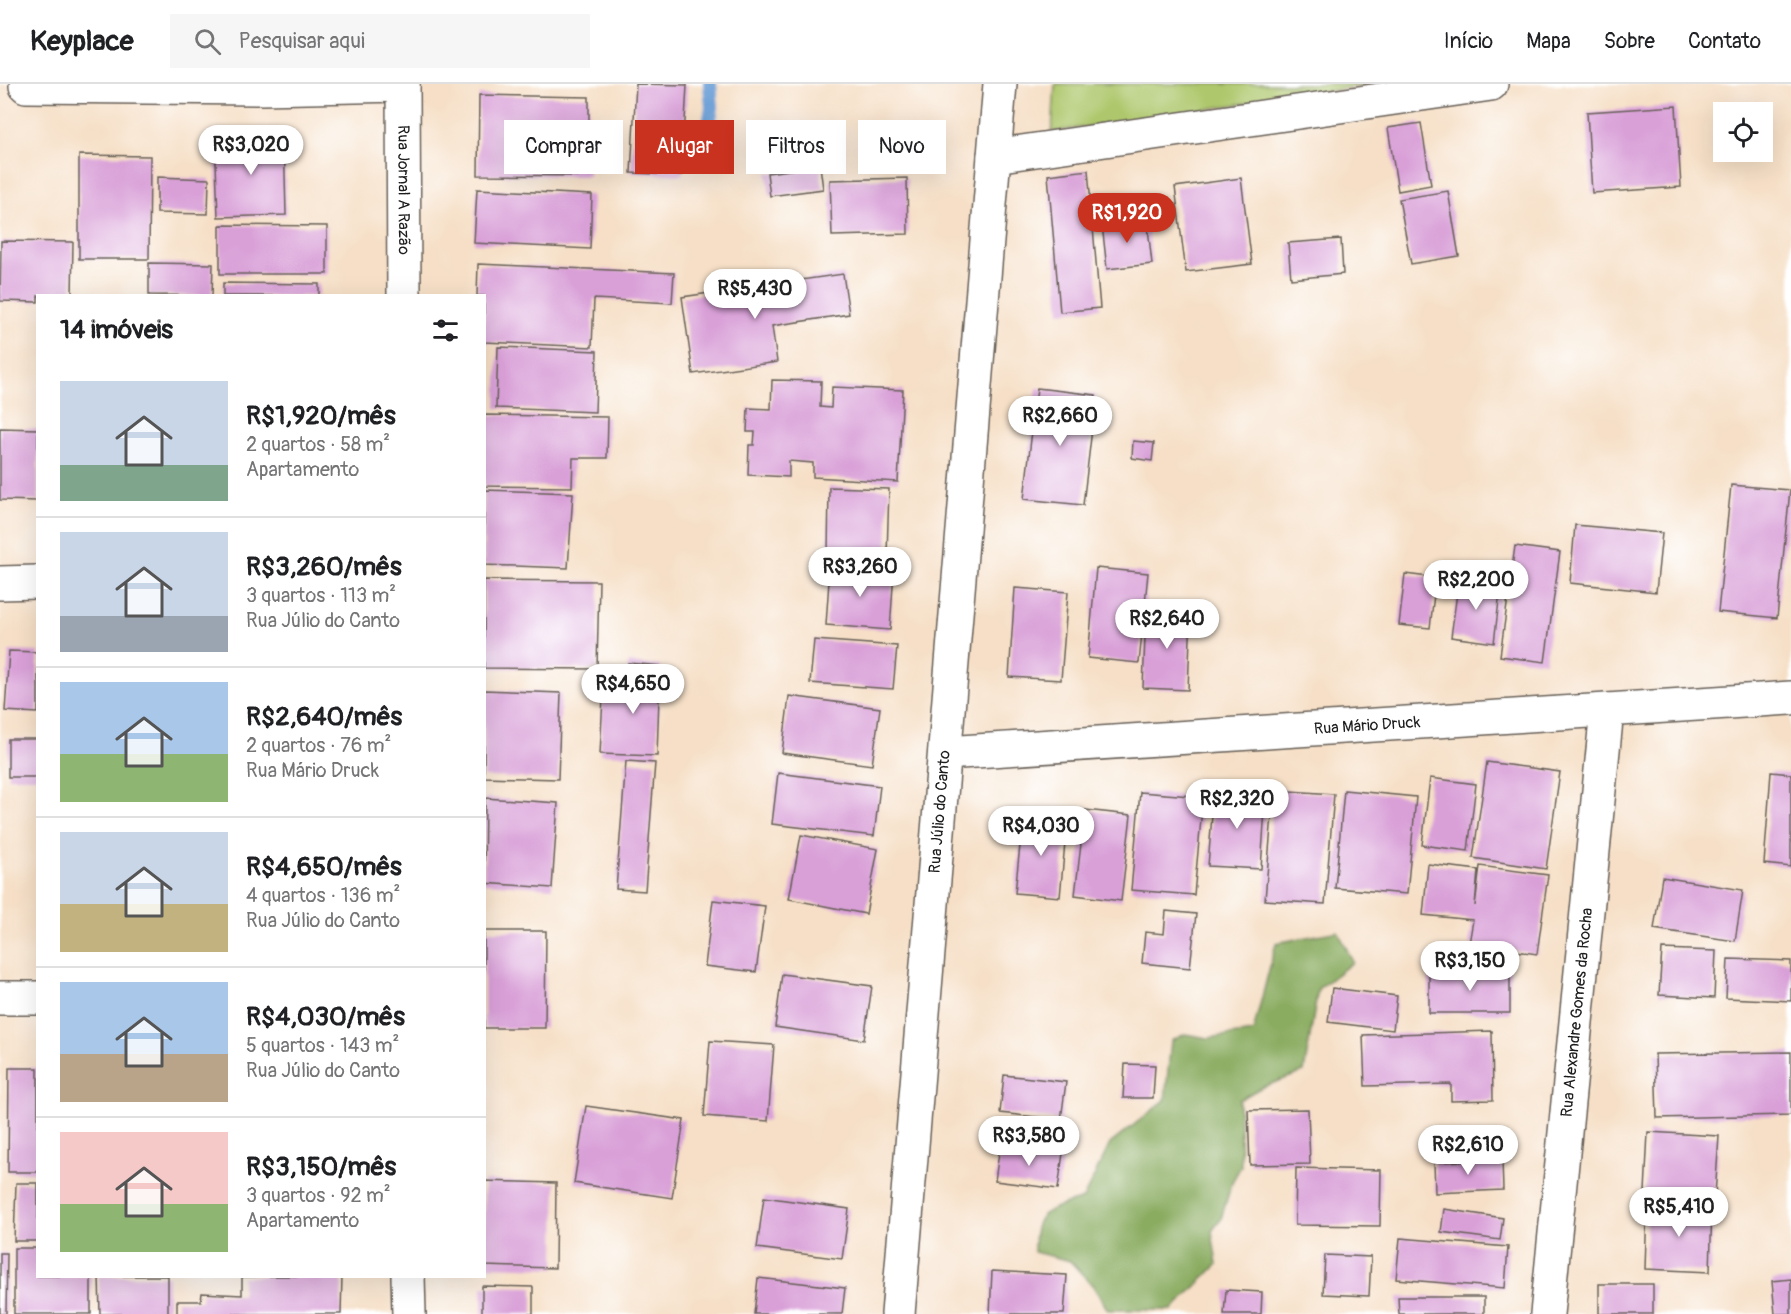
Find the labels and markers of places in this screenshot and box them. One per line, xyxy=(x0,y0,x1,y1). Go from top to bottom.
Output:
pin: R$3,020 xyxy=(196,125,306,176)
pin: R$1,920 xyxy=(1072,193,1182,244)
pin: R$5,430 xyxy=(700,269,810,320)
pin: R$2,660 xyxy=(1005,396,1115,447)
pin: R$3,260 xyxy=(805,547,915,598)
pin: R$2,200 xyxy=(1421,560,1531,611)
pin: R$2,640 xyxy=(1112,599,1222,650)
pin: R$4,650 xyxy=(578,664,688,715)
pin: R$2,320 xyxy=(1182,779,1292,830)
pin: R$4,030 xyxy=(986,806,1096,857)
pin: R$3,150 xyxy=(1415,941,1525,992)
pin: R$3,580 xyxy=(974,1116,1084,1167)
pin: R$2,610 xyxy=(1413,1125,1523,1176)
pin: R$5,410 xyxy=(1624,1187,1734,1238)

